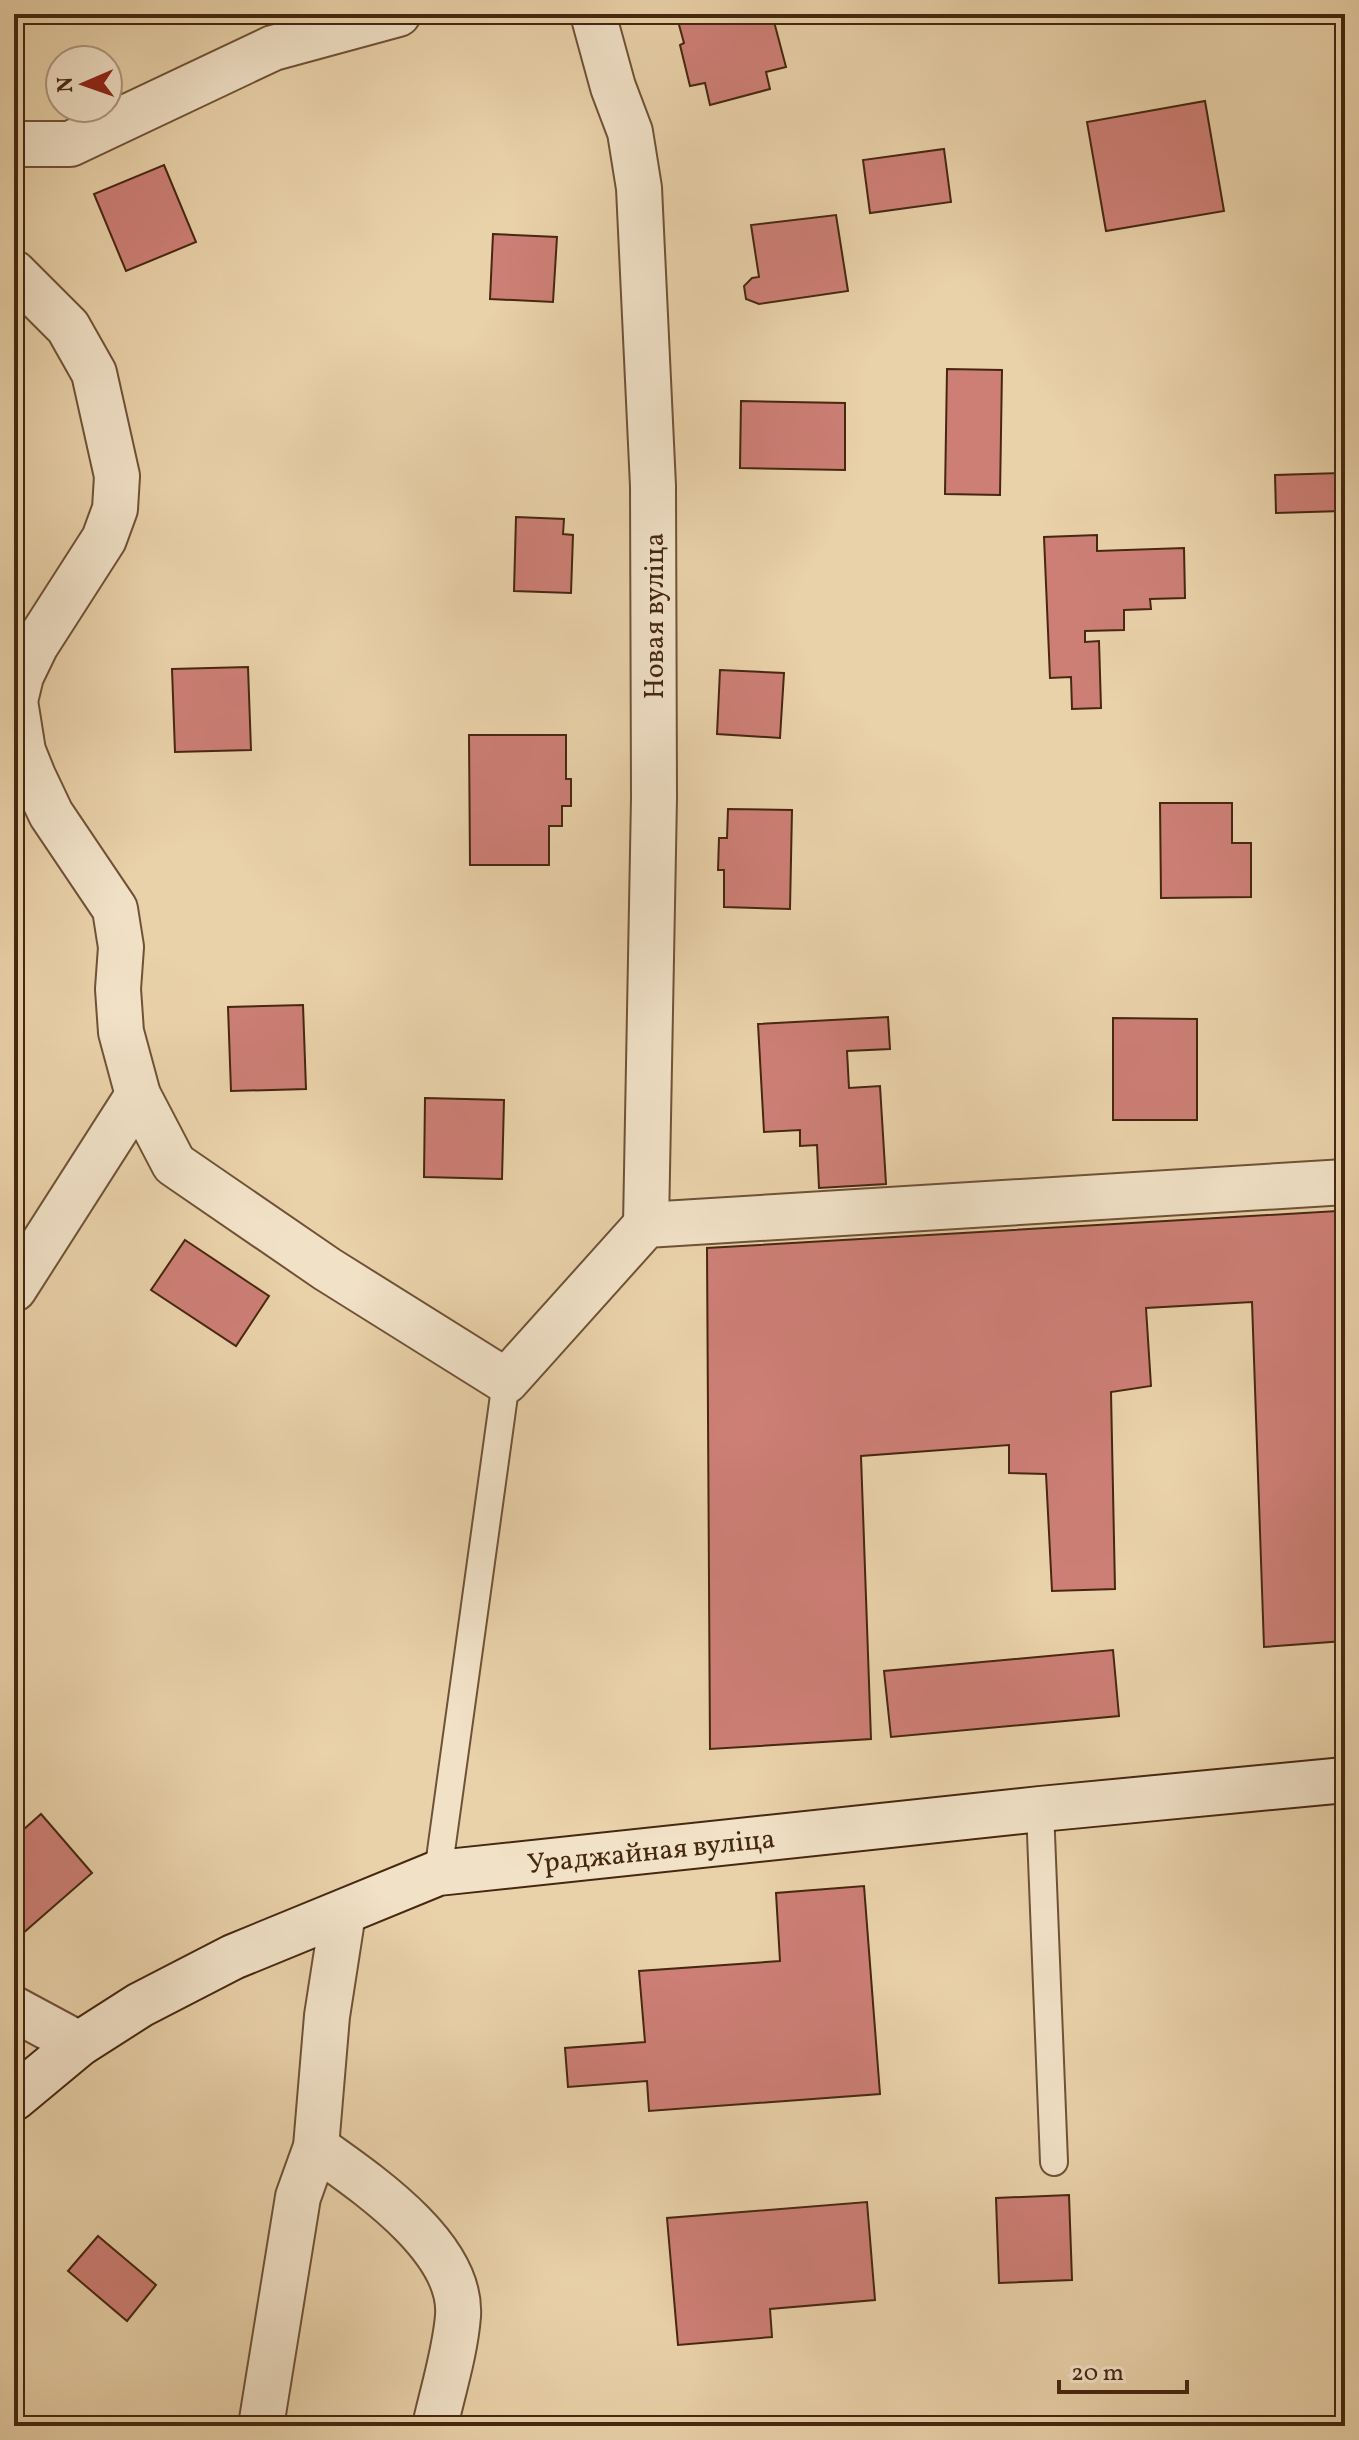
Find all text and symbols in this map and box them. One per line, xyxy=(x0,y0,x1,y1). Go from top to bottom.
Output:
north arrow xyxy=(44,44,124,124)
text: N xyxy=(51,76,82,93)
street label: Новая вуліца xyxy=(636,533,675,699)
street label: Ураджайная вуліца xyxy=(525,1820,777,1885)
scale bar xyxy=(1059,2344,1187,2394)
text: 20 m xyxy=(1071,2357,1124,2391)

